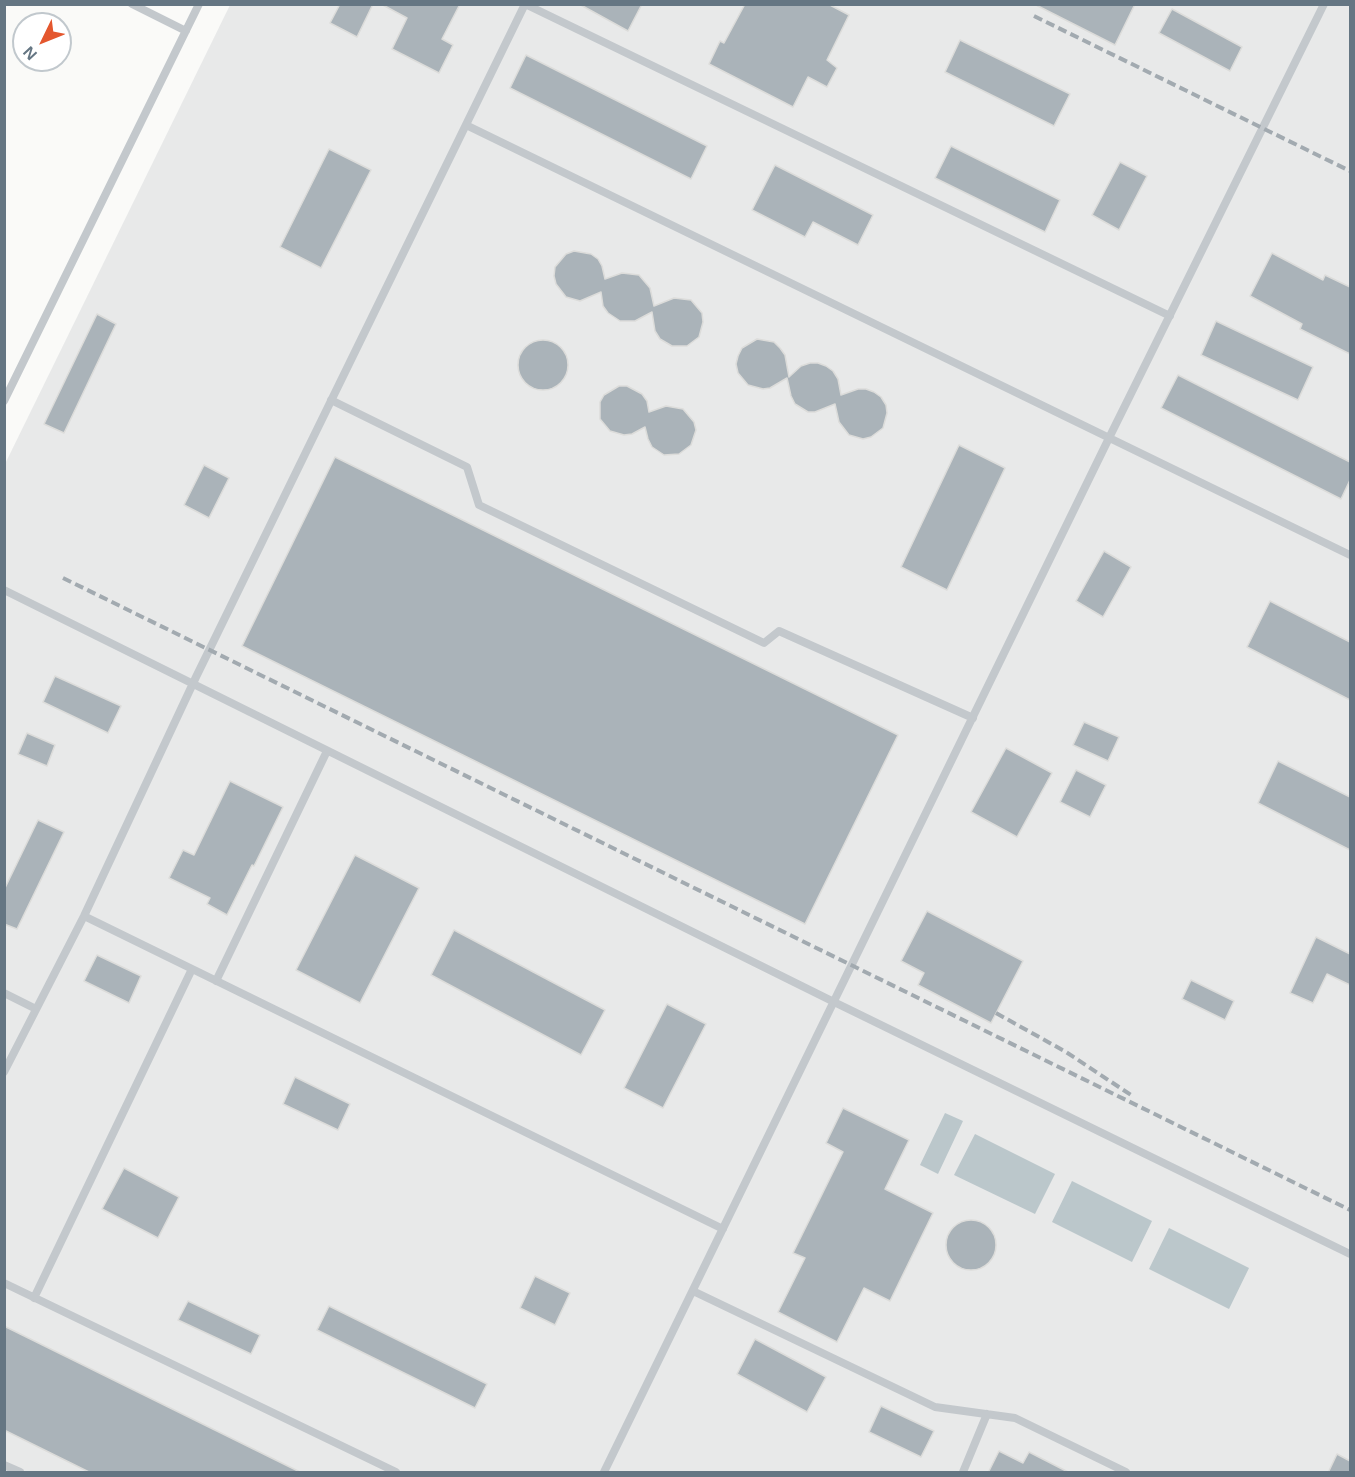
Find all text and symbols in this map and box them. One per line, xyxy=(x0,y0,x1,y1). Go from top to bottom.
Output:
north arrow xyxy=(12,12,72,72)
text: N xyxy=(20,43,40,63)

